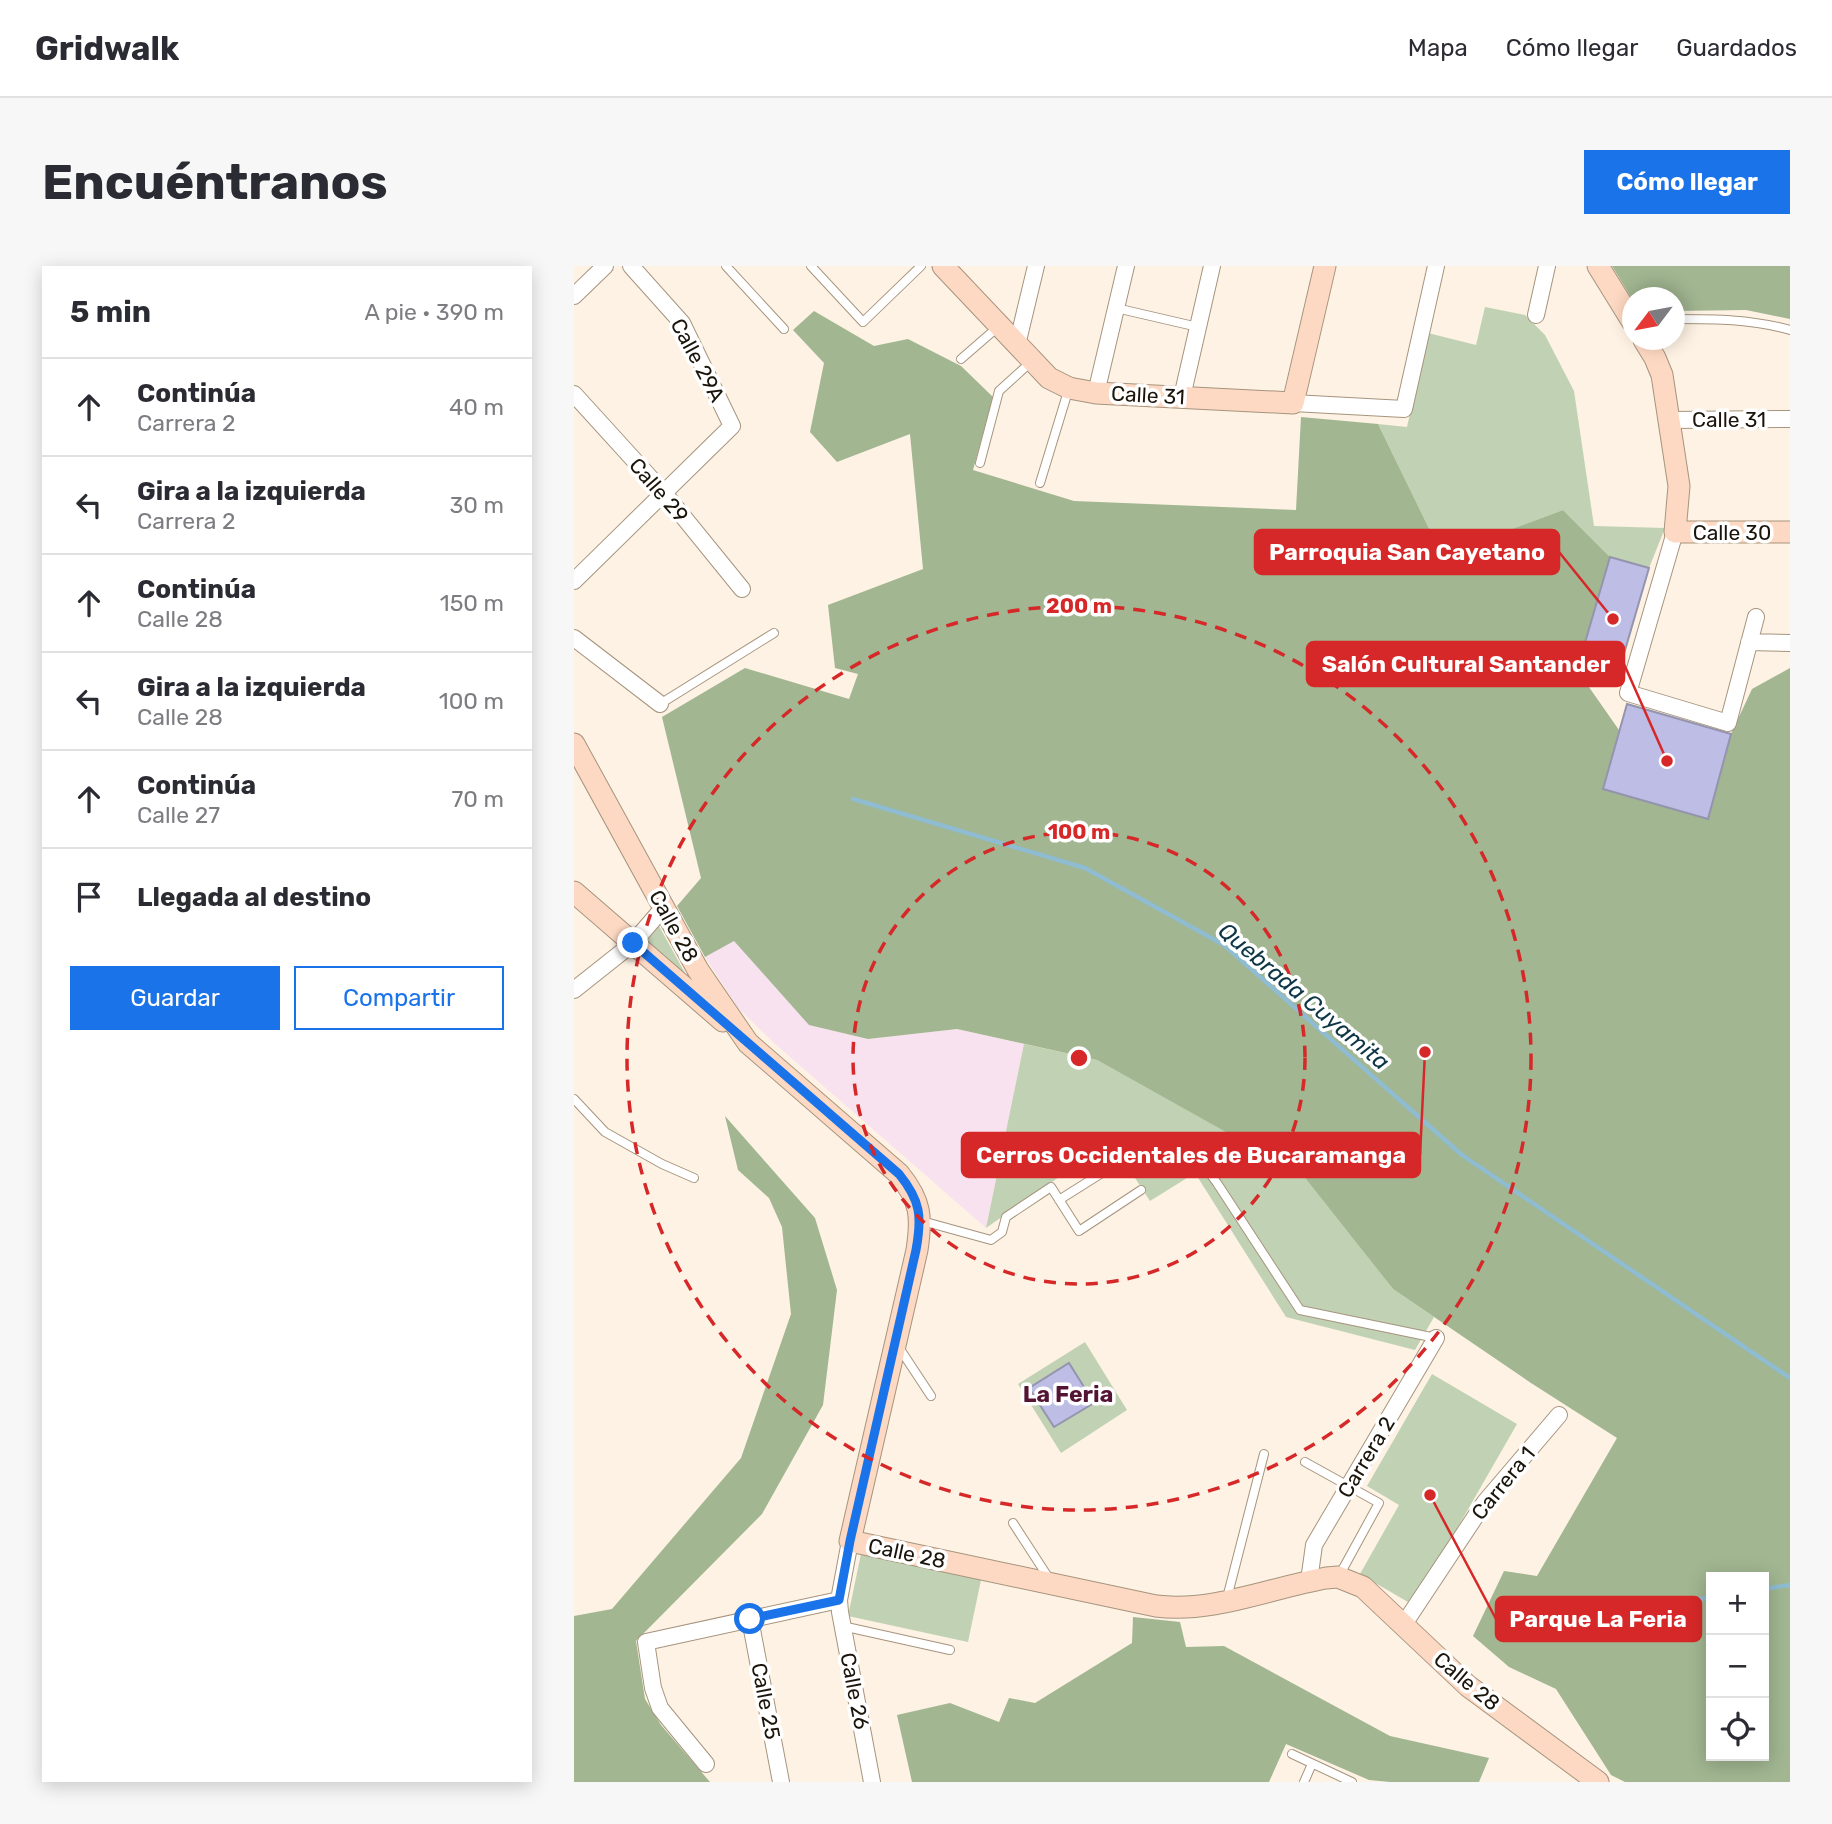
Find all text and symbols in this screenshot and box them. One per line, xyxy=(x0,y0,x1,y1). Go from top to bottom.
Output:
text: Gridwalk xyxy=(35,29,179,68)
text: Mapa xyxy=(1408,34,1468,62)
text: Cómo llegar xyxy=(1506,34,1638,62)
text: Guardados xyxy=(1676,34,1797,62)
button: Cómo llegar xyxy=(1584,150,1790,214)
text: Encuéntranos xyxy=(42,153,388,211)
north arrow xyxy=(1622,287,1685,350)
text: 5 min xyxy=(70,294,151,330)
text: A pie · 390 m xyxy=(364,298,504,326)
street label: Calle 29A xyxy=(666,314,730,406)
text: Continúa xyxy=(137,378,256,409)
street label: Calle 31 xyxy=(1110,381,1186,409)
icon: ahead xyxy=(70,388,108,426)
text: 40 m xyxy=(449,393,504,421)
street label: Calle 31 xyxy=(1692,407,1766,432)
text: Carrera 2 xyxy=(137,409,236,437)
street label: Calle 29 xyxy=(624,453,694,527)
text: Gira a la izquierda xyxy=(137,476,366,507)
icon: left xyxy=(70,486,108,524)
text: 30 m xyxy=(449,491,504,519)
text: Carrera 2 xyxy=(137,507,236,535)
street label: Calle 30 xyxy=(1693,520,1771,545)
callout: Parroquia San Cayetano xyxy=(1255,530,1559,574)
text: Parroquia San Cayetano xyxy=(1269,538,1545,566)
text: Continúa xyxy=(137,574,256,605)
icon: ahead xyxy=(70,584,108,622)
text: 150 m xyxy=(440,589,504,617)
text: 200 m xyxy=(1046,593,1112,618)
text: Calle 28 xyxy=(137,605,223,633)
callout: Salón Cultural Santander xyxy=(1307,642,1624,686)
text: Salón Cultural Santander xyxy=(1322,650,1611,678)
text: Gira a la izquierda xyxy=(137,672,366,703)
icon: left xyxy=(70,682,108,720)
text: 100 m xyxy=(439,687,504,715)
text: Calle 28 xyxy=(137,703,223,731)
text: Continúa xyxy=(137,770,256,801)
icon: ahead xyxy=(70,780,108,818)
text: 70 m xyxy=(452,785,504,813)
text: Calle 27 xyxy=(137,801,220,829)
text: 100 m xyxy=(1048,819,1110,844)
icon: arrive xyxy=(70,878,108,916)
text: Llegada al destino xyxy=(137,882,371,913)
street label: Calle 28 xyxy=(644,886,704,966)
water label: Quebrada Cuyamita xyxy=(1213,916,1395,1076)
route end xyxy=(617,927,648,958)
button: Guardar xyxy=(70,966,280,1030)
button: Compartir xyxy=(294,966,504,1030)
centre of rings xyxy=(1067,1046,1091,1070)
callout: Cerros Occidentales de Bucaramanga xyxy=(962,1133,1420,1177)
text: Cerros Occidentales de Bucaramanga xyxy=(976,1141,1406,1169)
district label: La Feria xyxy=(1023,1380,1113,1408)
street label: Carrera 2 xyxy=(1332,1412,1400,1502)
street label: Carrera 1 xyxy=(1466,1441,1540,1525)
street label: Calle 28 xyxy=(866,1533,948,1573)
map controls xyxy=(1706,1572,1769,1761)
button: + xyxy=(1706,1572,1769,1635)
callout: Parque La Feria xyxy=(1496,1597,1701,1641)
route start xyxy=(734,1603,765,1634)
text: Parque La Feria xyxy=(1509,1605,1687,1633)
button: − xyxy=(1706,1635,1769,1698)
street label: Calle 28 xyxy=(1429,1646,1505,1716)
street label: Calle 26 xyxy=(835,1650,875,1732)
street label: Calle 25 xyxy=(746,1661,786,1741)
button: locate xyxy=(1706,1698,1769,1761)

